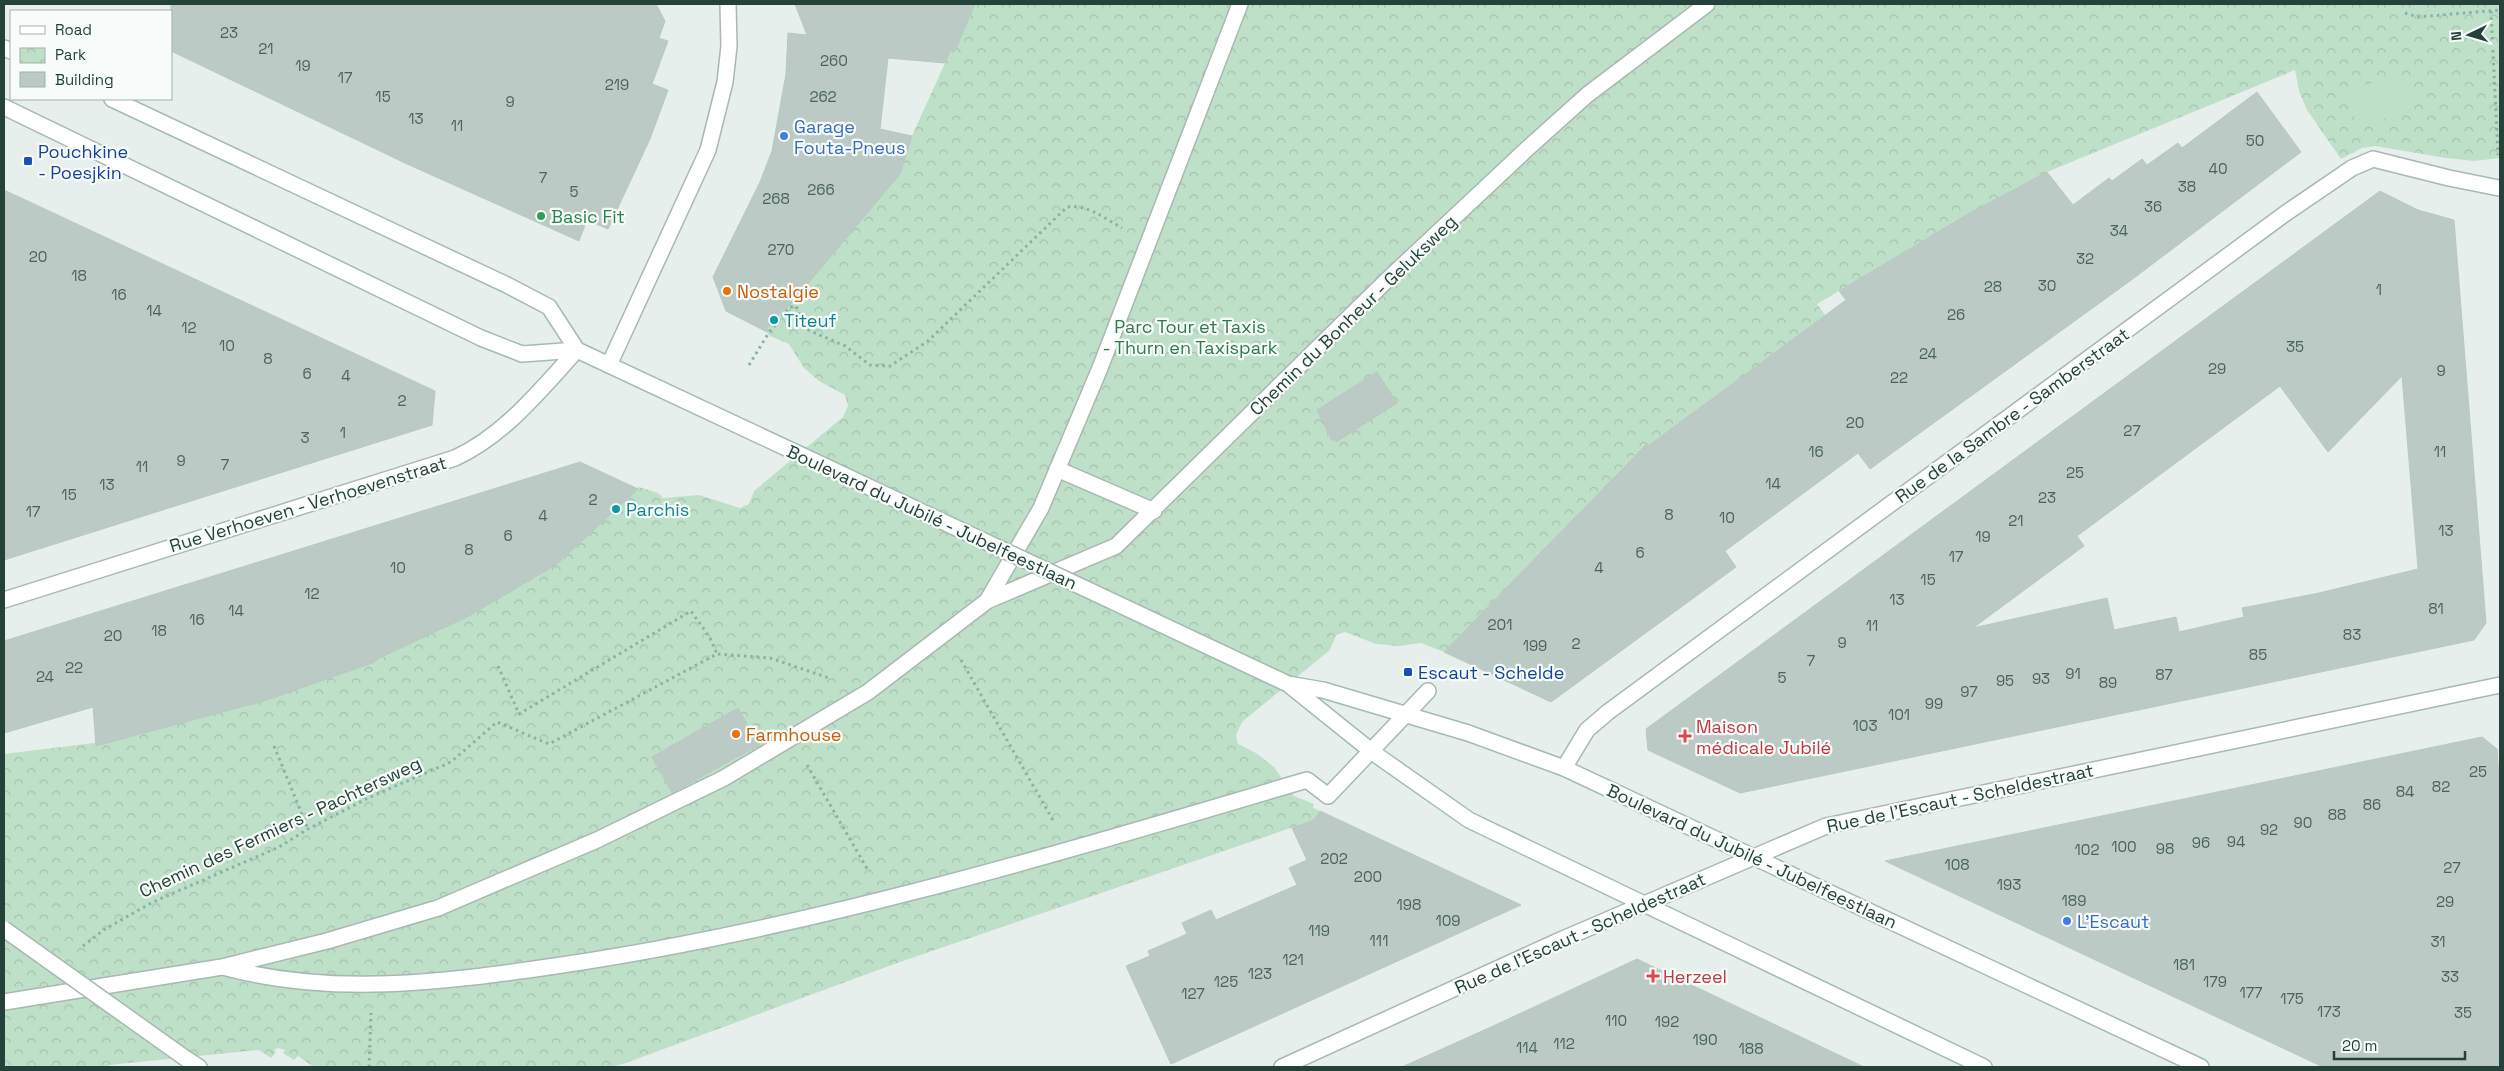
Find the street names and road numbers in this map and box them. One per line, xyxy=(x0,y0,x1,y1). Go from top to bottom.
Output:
street label: Chemin du Bonheur - Geluksweg xyxy=(1245,210,1461,420)
street label: Rue de la Sambre - Samberstraat xyxy=(1890,322,2134,508)
street label: Boulevard du Jubilé - Jubelfeestlaan xyxy=(783,439,1081,595)
street label: Rue Verhoeven - Verhoevenstraat xyxy=(167,451,449,557)
street label: Chemin des Fermiers - Pachtersweg xyxy=(135,751,425,903)
street label: Rue de l'Escaut - Scheldestraat xyxy=(1824,758,2096,838)
street label: Boulevard du Jubilé - Jubelfeestlaan xyxy=(1603,778,1901,934)
street label: Rue de l'Escaut - Scheldestraat xyxy=(1451,867,1709,999)

